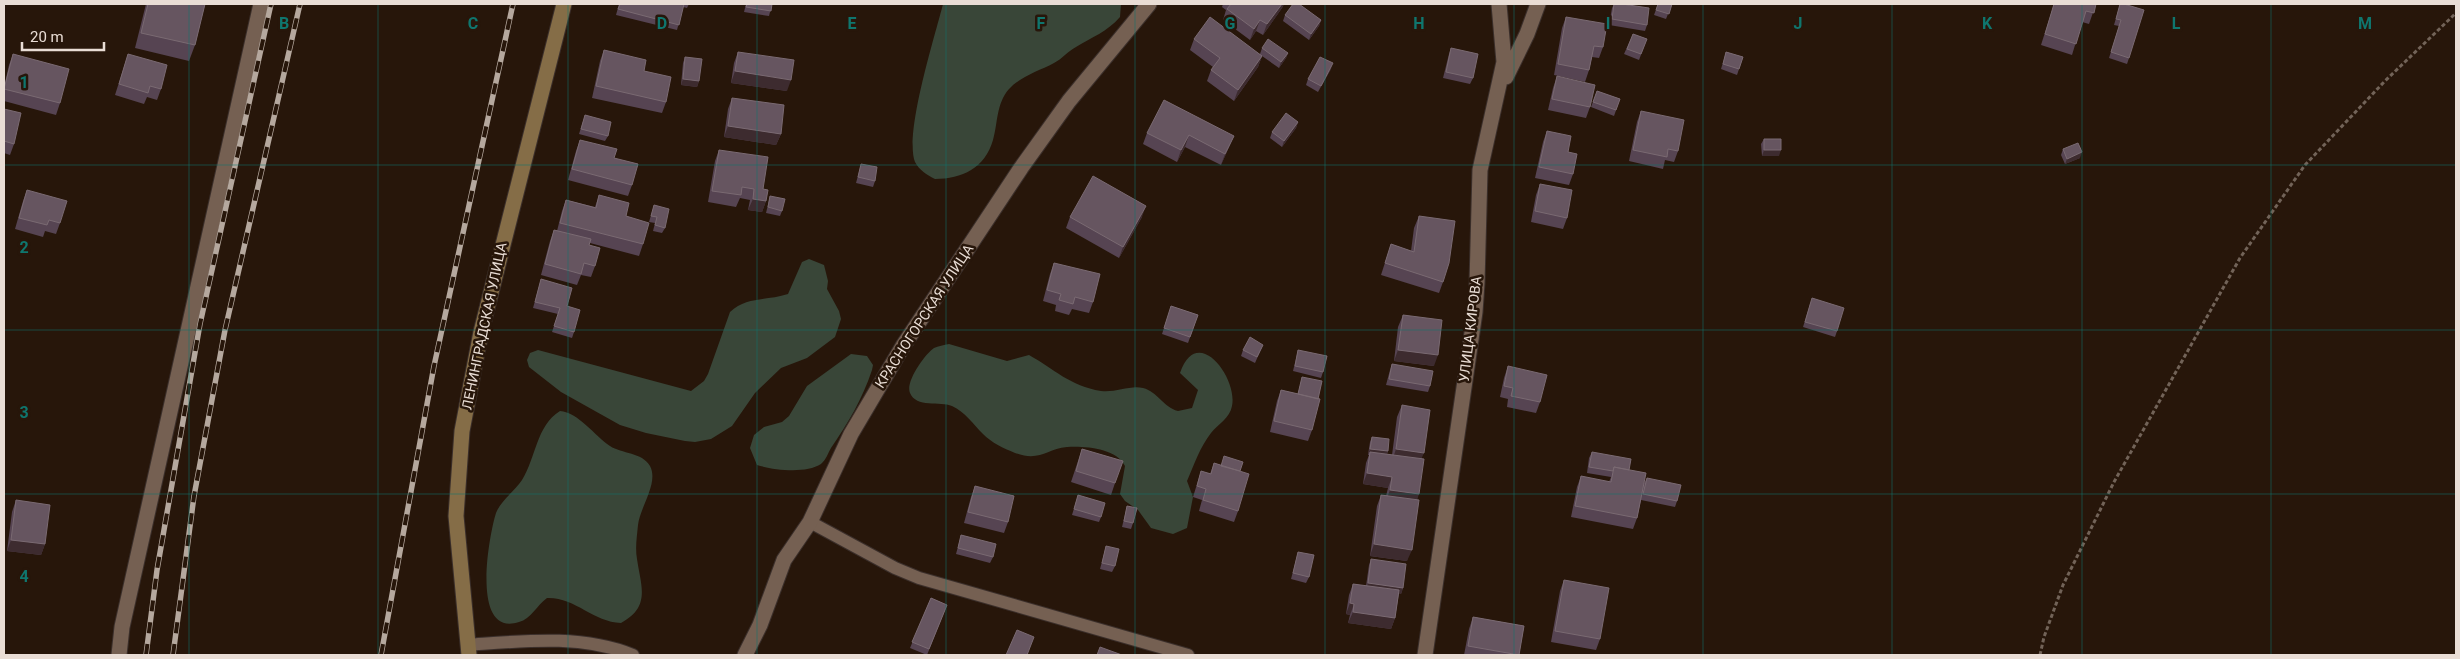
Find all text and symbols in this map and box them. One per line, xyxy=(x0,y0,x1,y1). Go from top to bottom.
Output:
text: B xyxy=(279,14,289,33)
text: C xyxy=(468,14,478,33)
text: D xyxy=(657,14,667,33)
text: E xyxy=(848,14,857,33)
text: F xyxy=(1037,14,1046,33)
text: G xyxy=(1225,14,1236,33)
text: H xyxy=(1413,14,1425,33)
text: I xyxy=(1606,14,1610,33)
text: J xyxy=(1794,14,1802,33)
text: K xyxy=(1982,14,1993,33)
text: L xyxy=(2172,14,2181,33)
text: M xyxy=(2358,14,2372,33)
scale bar xyxy=(22,20,105,52)
text: 20 m xyxy=(30,28,64,46)
text: 1 xyxy=(19,73,29,92)
text: 2 xyxy=(19,238,29,257)
street label: ЛЕНИНГРАДСКАЯ УЛИЦА xyxy=(458,241,510,411)
street label: КРАСНОГОРСКАЯ УЛИЦА xyxy=(872,241,976,391)
street label: УЛИЦА КИРОВА xyxy=(1456,275,1484,383)
text: 3 xyxy=(19,403,29,422)
text: 4 xyxy=(19,567,29,586)

